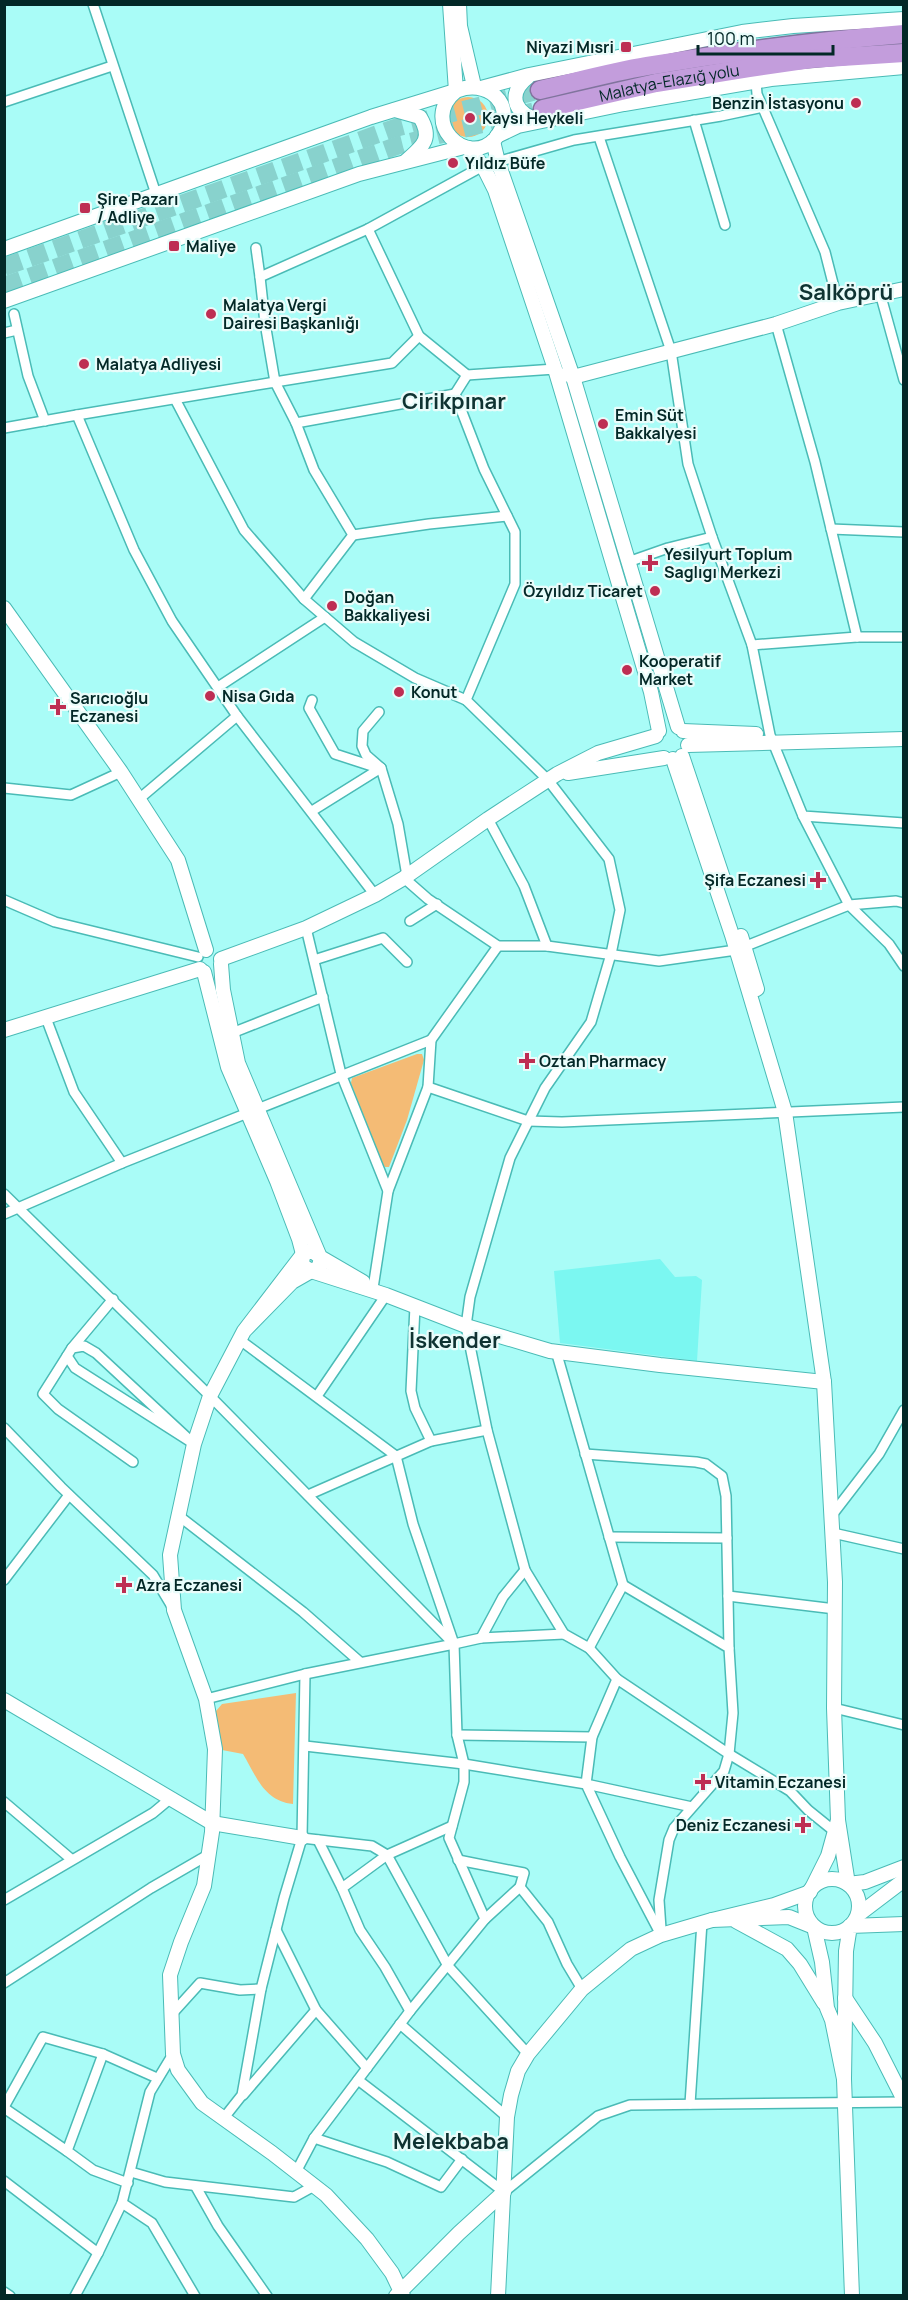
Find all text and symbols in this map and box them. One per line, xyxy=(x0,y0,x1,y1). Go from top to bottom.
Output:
scale bar xyxy=(698,18,833,56)
text: 100 m xyxy=(707,26,755,50)
place label: Niyazi Mısri xyxy=(526,36,614,58)
marker: Niyazi Mısri xyxy=(619,40,633,54)
street label: Malatya-Elazığ yolu xyxy=(597,59,741,107)
place label: Benzin İstasyonu xyxy=(712,92,844,114)
marker: Benzin İstasyonu xyxy=(849,96,863,110)
place label: Kaysı Heykeli xyxy=(482,107,583,129)
marker: Kaysı Heykeli xyxy=(463,111,477,125)
place label: Yıldız Büfe xyxy=(465,152,546,174)
marker: Yıldız Büfe xyxy=(446,156,460,170)
place label: Şire Pazarı / Adliye xyxy=(97,188,178,228)
marker: Şire Pazarı / Adliye xyxy=(78,201,92,215)
place label: Maliye xyxy=(186,235,237,257)
marker: Maliye xyxy=(167,239,181,253)
district label: Salköprü xyxy=(799,277,893,307)
place label: Malatya Vergi Dairesi Başkanlığı xyxy=(223,294,359,334)
marker: Malatya Vergi Dairesi Başkanlığı xyxy=(204,307,218,321)
place label: Malatya Adliyesi xyxy=(96,353,221,375)
marker: Malatya Adliyesi xyxy=(77,357,91,371)
district label: Cirikpınar xyxy=(402,386,506,416)
place label: Emin Süt Bakkalyesi xyxy=(615,404,697,444)
marker: Emin Süt Bakkalyesi xyxy=(596,417,610,431)
place label: Yesilyurt Toplum Saglıgı Merkezi xyxy=(664,543,792,583)
marker: Yesilyurt Toplum Saglıgı Merkezi xyxy=(641,554,659,572)
place label: Özyıldız Ticaret xyxy=(523,580,643,602)
marker: Özyıldız Ticaret xyxy=(648,584,662,598)
place label: Doğan Bakkaliyesi xyxy=(344,586,430,626)
marker: Doğan Bakkaliyesi xyxy=(325,599,339,613)
place label: Kooperatif Market xyxy=(639,650,721,690)
marker: Kooperatif Market xyxy=(620,663,634,677)
place label: Konut xyxy=(411,681,458,703)
place label: Nisa Gıda xyxy=(222,685,294,707)
marker: Konut xyxy=(392,685,406,699)
place label: Sarıcıoğlu Eczanesi xyxy=(70,687,148,727)
marker: Nisa Gıda xyxy=(203,689,217,703)
marker: Sarıcıoğlu Eczanesi xyxy=(51,700,65,714)
place label: Şifa Eczanesi xyxy=(704,869,806,891)
marker: Şifa Eczanesi xyxy=(811,873,825,887)
place label: Oztan Pharmacy xyxy=(539,1050,666,1072)
marker: Oztan Pharmacy xyxy=(520,1054,534,1068)
district label: İskender xyxy=(409,1325,501,1355)
place label: Azra Eczanesi xyxy=(136,1574,242,1596)
marker: Azra Eczanesi xyxy=(117,1578,131,1592)
place label: Vitamin Eczanesi xyxy=(715,1771,846,1793)
marker: Vitamin Eczanesi xyxy=(696,1775,710,1789)
place label: Deniz Eczanesi xyxy=(676,1814,791,1836)
marker: Deniz Eczanesi xyxy=(796,1818,810,1832)
district label: Melekbaba xyxy=(393,2126,509,2156)

